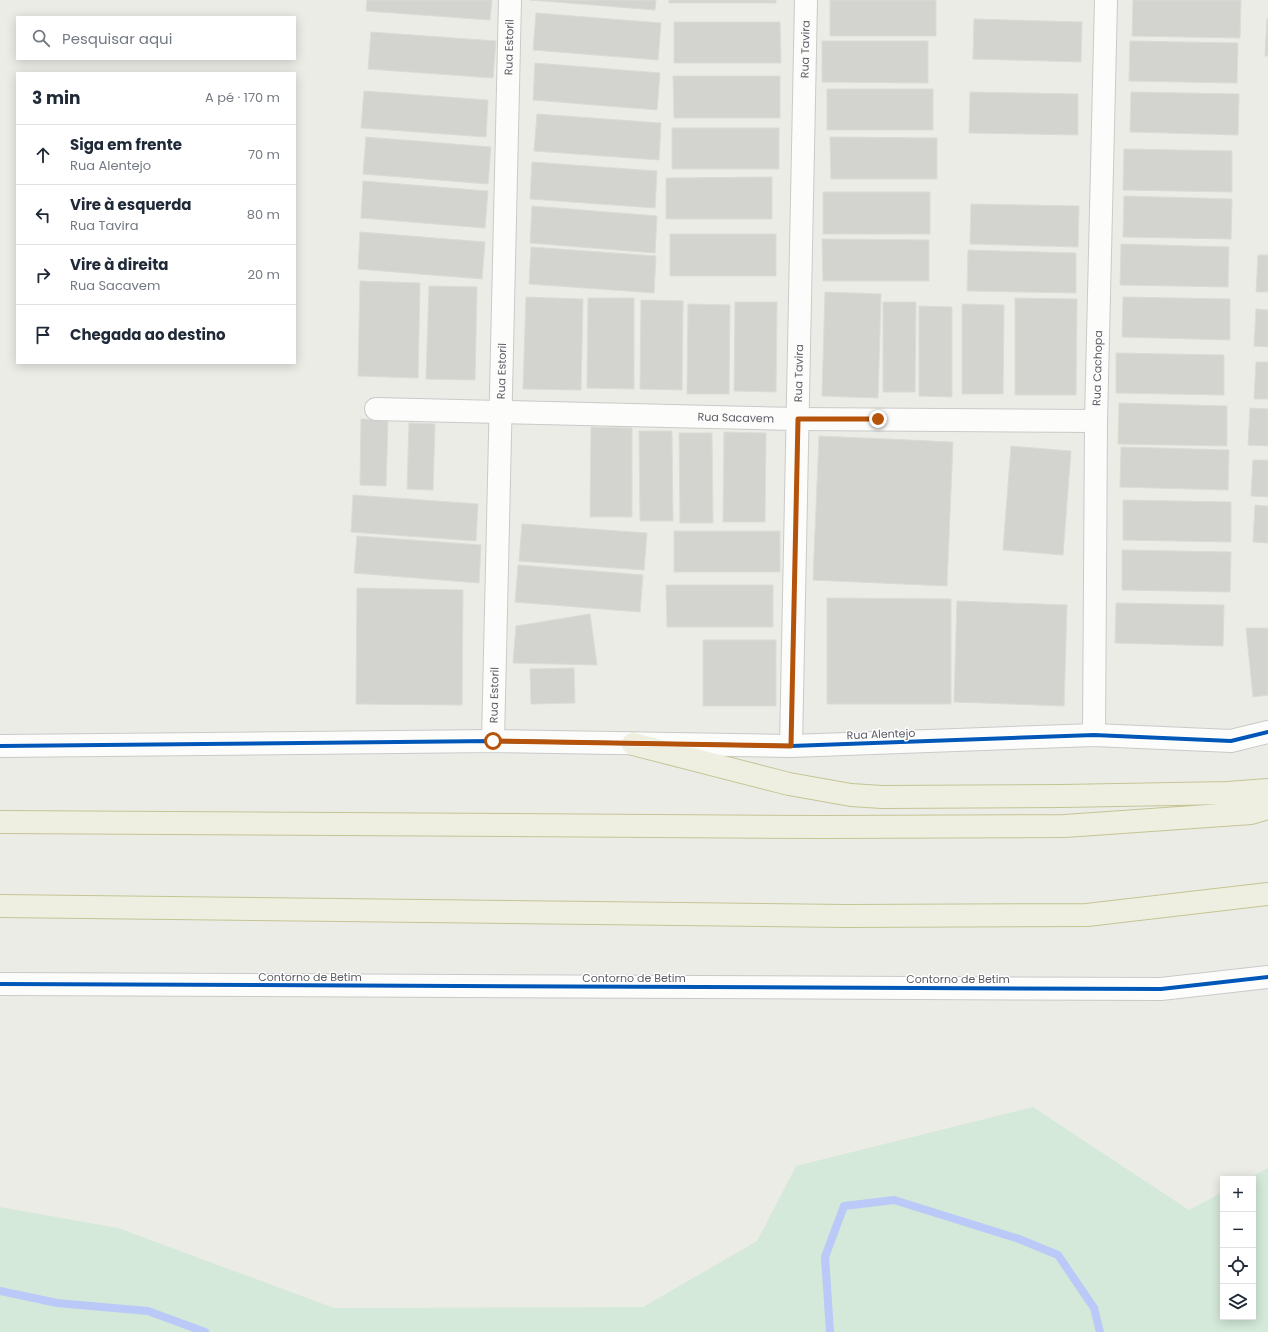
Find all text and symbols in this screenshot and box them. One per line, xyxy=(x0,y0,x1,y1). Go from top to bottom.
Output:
search box xyxy=(16,16,296,60)
street label: Rua Estoril xyxy=(500,19,518,75)
street label: Rua Tavira xyxy=(796,20,814,78)
icon: search xyxy=(30,27,52,49)
text: Pesquisar aqui xyxy=(62,28,172,49)
text: 3 min xyxy=(32,86,80,110)
text: A pé · 170 m xyxy=(205,88,280,107)
text: Siga em frente xyxy=(70,134,182,155)
icon: ahead xyxy=(32,144,54,166)
text: 70 m xyxy=(248,145,280,164)
text: Rua Alentejo xyxy=(70,156,151,175)
text: Vire à esquerda xyxy=(70,194,192,215)
icon: left xyxy=(32,204,54,226)
text: 80 m xyxy=(247,205,280,224)
text: Rua Tavira xyxy=(70,216,138,235)
text: Vire à direita xyxy=(70,254,169,275)
icon: right xyxy=(32,264,54,286)
text: 20 m xyxy=(247,265,280,284)
text: Rua Sacavem xyxy=(70,276,160,295)
icon: arrive xyxy=(32,324,54,346)
text: Chegada ao destino xyxy=(70,324,226,345)
street label: Rua Cachopa xyxy=(1088,330,1106,406)
street label: Rua Estoril xyxy=(493,343,510,399)
street label: Rua Tavira xyxy=(790,344,807,402)
street label: Rua Sacavem xyxy=(697,409,774,426)
route end xyxy=(869,410,887,428)
street label: Rua Estoril xyxy=(485,667,503,723)
street label: Rua Alentejo xyxy=(846,725,916,743)
route start xyxy=(484,732,502,750)
street label: Contorno de Betim xyxy=(258,969,362,985)
street label: Contorno de Betim xyxy=(582,970,686,986)
street label: Contorno de Betim xyxy=(906,971,1010,987)
map controls xyxy=(1220,1176,1256,1320)
button: + xyxy=(1220,1176,1256,1212)
button: − xyxy=(1220,1212,1256,1248)
button: locate xyxy=(1220,1248,1256,1284)
button: layers xyxy=(1220,1284,1256,1320)

